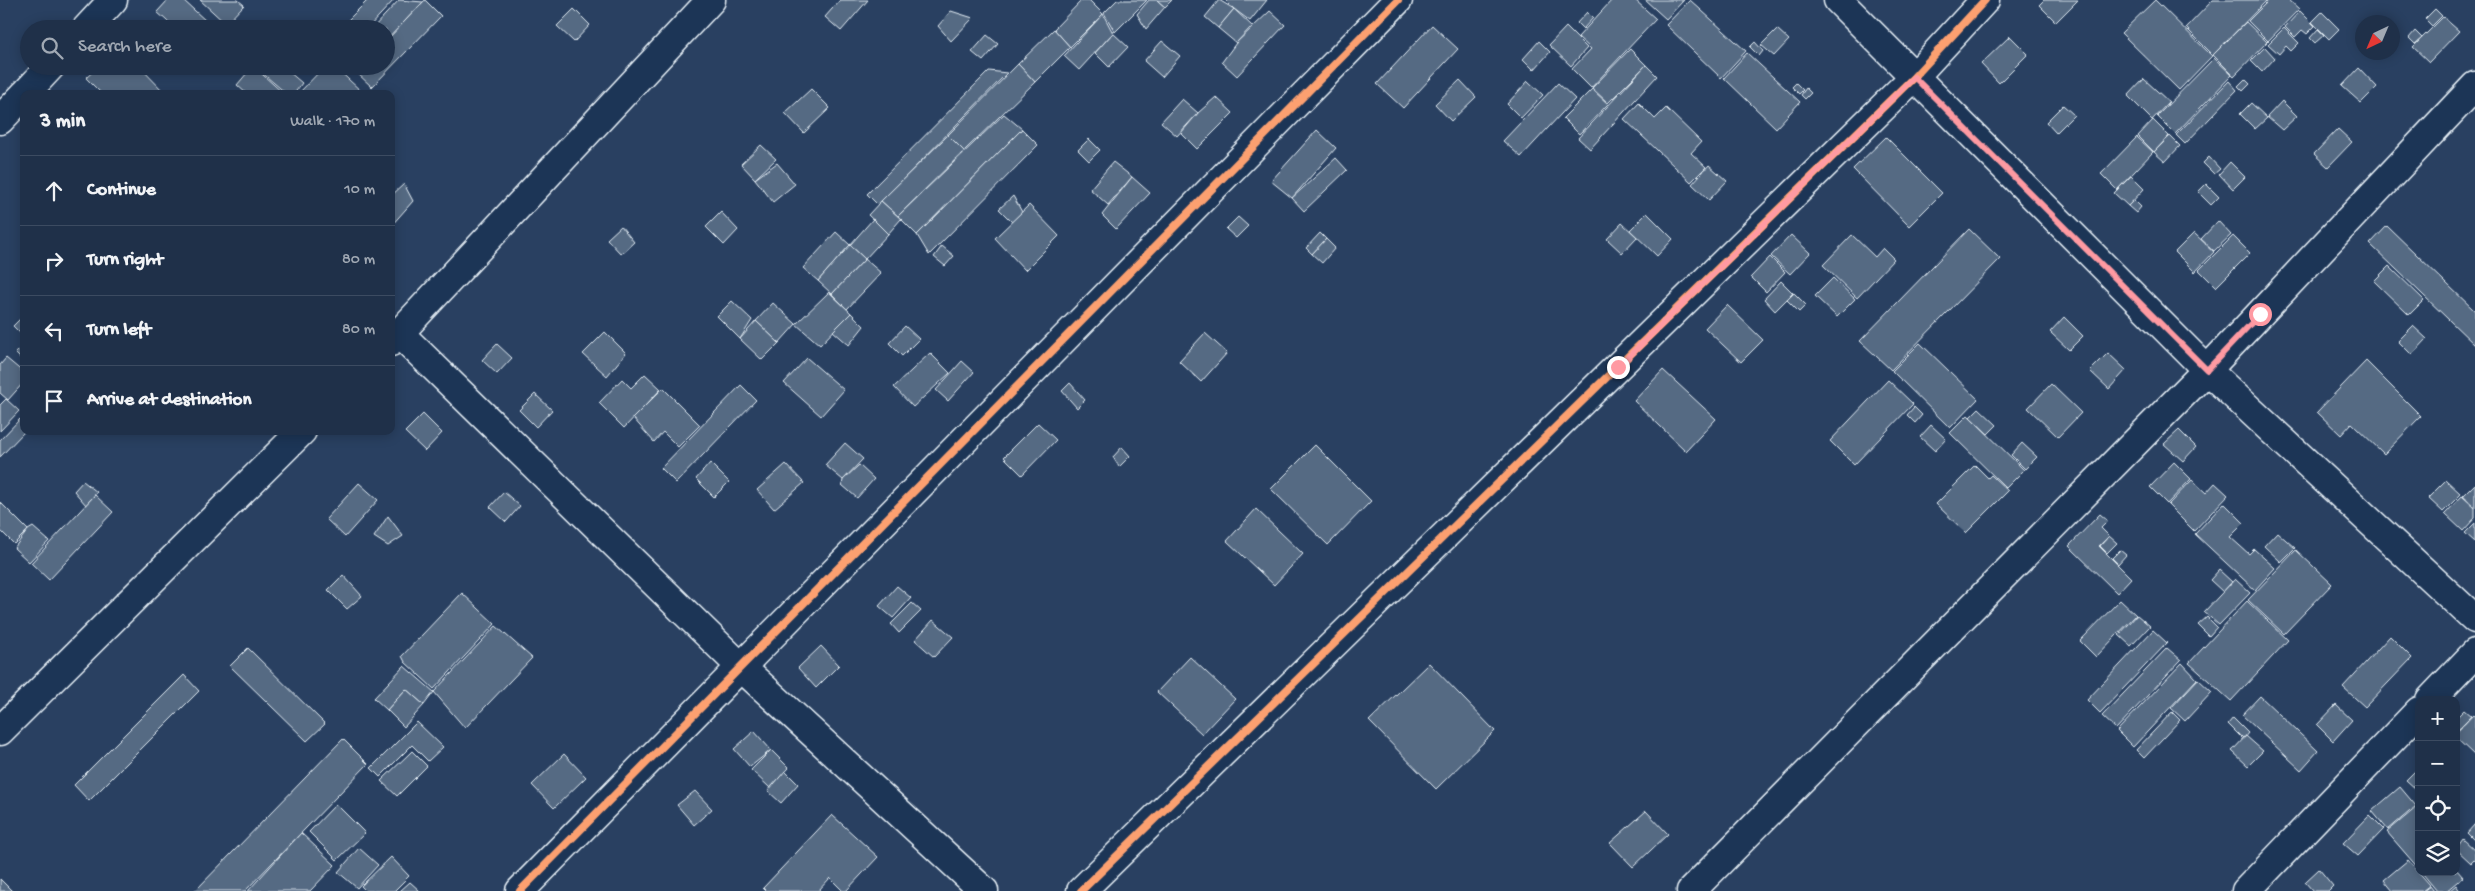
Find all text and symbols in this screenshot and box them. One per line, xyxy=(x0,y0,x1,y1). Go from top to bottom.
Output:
north arrow xyxy=(2355,15,2400,60)
search box xyxy=(20,20,395,75)
icon: search xyxy=(38,34,66,62)
text: Search here xyxy=(78,36,172,59)
text: 3 min xyxy=(40,110,85,135)
text: Walk · 170 m xyxy=(290,113,375,132)
icon: ahead xyxy=(40,177,68,205)
text: Continue xyxy=(87,179,156,202)
text: 10 m xyxy=(344,181,375,200)
icon: right xyxy=(40,247,68,275)
text: Turn right xyxy=(87,249,163,272)
text: 80 m xyxy=(342,251,375,270)
route start xyxy=(2249,303,2272,326)
icon: left xyxy=(40,317,68,345)
text: Turn left xyxy=(87,319,151,342)
text: 80 m xyxy=(342,321,375,340)
route end xyxy=(1607,356,1630,379)
icon: arrive xyxy=(40,387,68,415)
text: Arrive at destination xyxy=(87,389,251,412)
map controls xyxy=(2415,696,2460,876)
button: + xyxy=(2415,696,2460,741)
button: − xyxy=(2415,741,2460,786)
button: locate xyxy=(2415,786,2460,831)
button: layers xyxy=(2415,831,2460,876)

